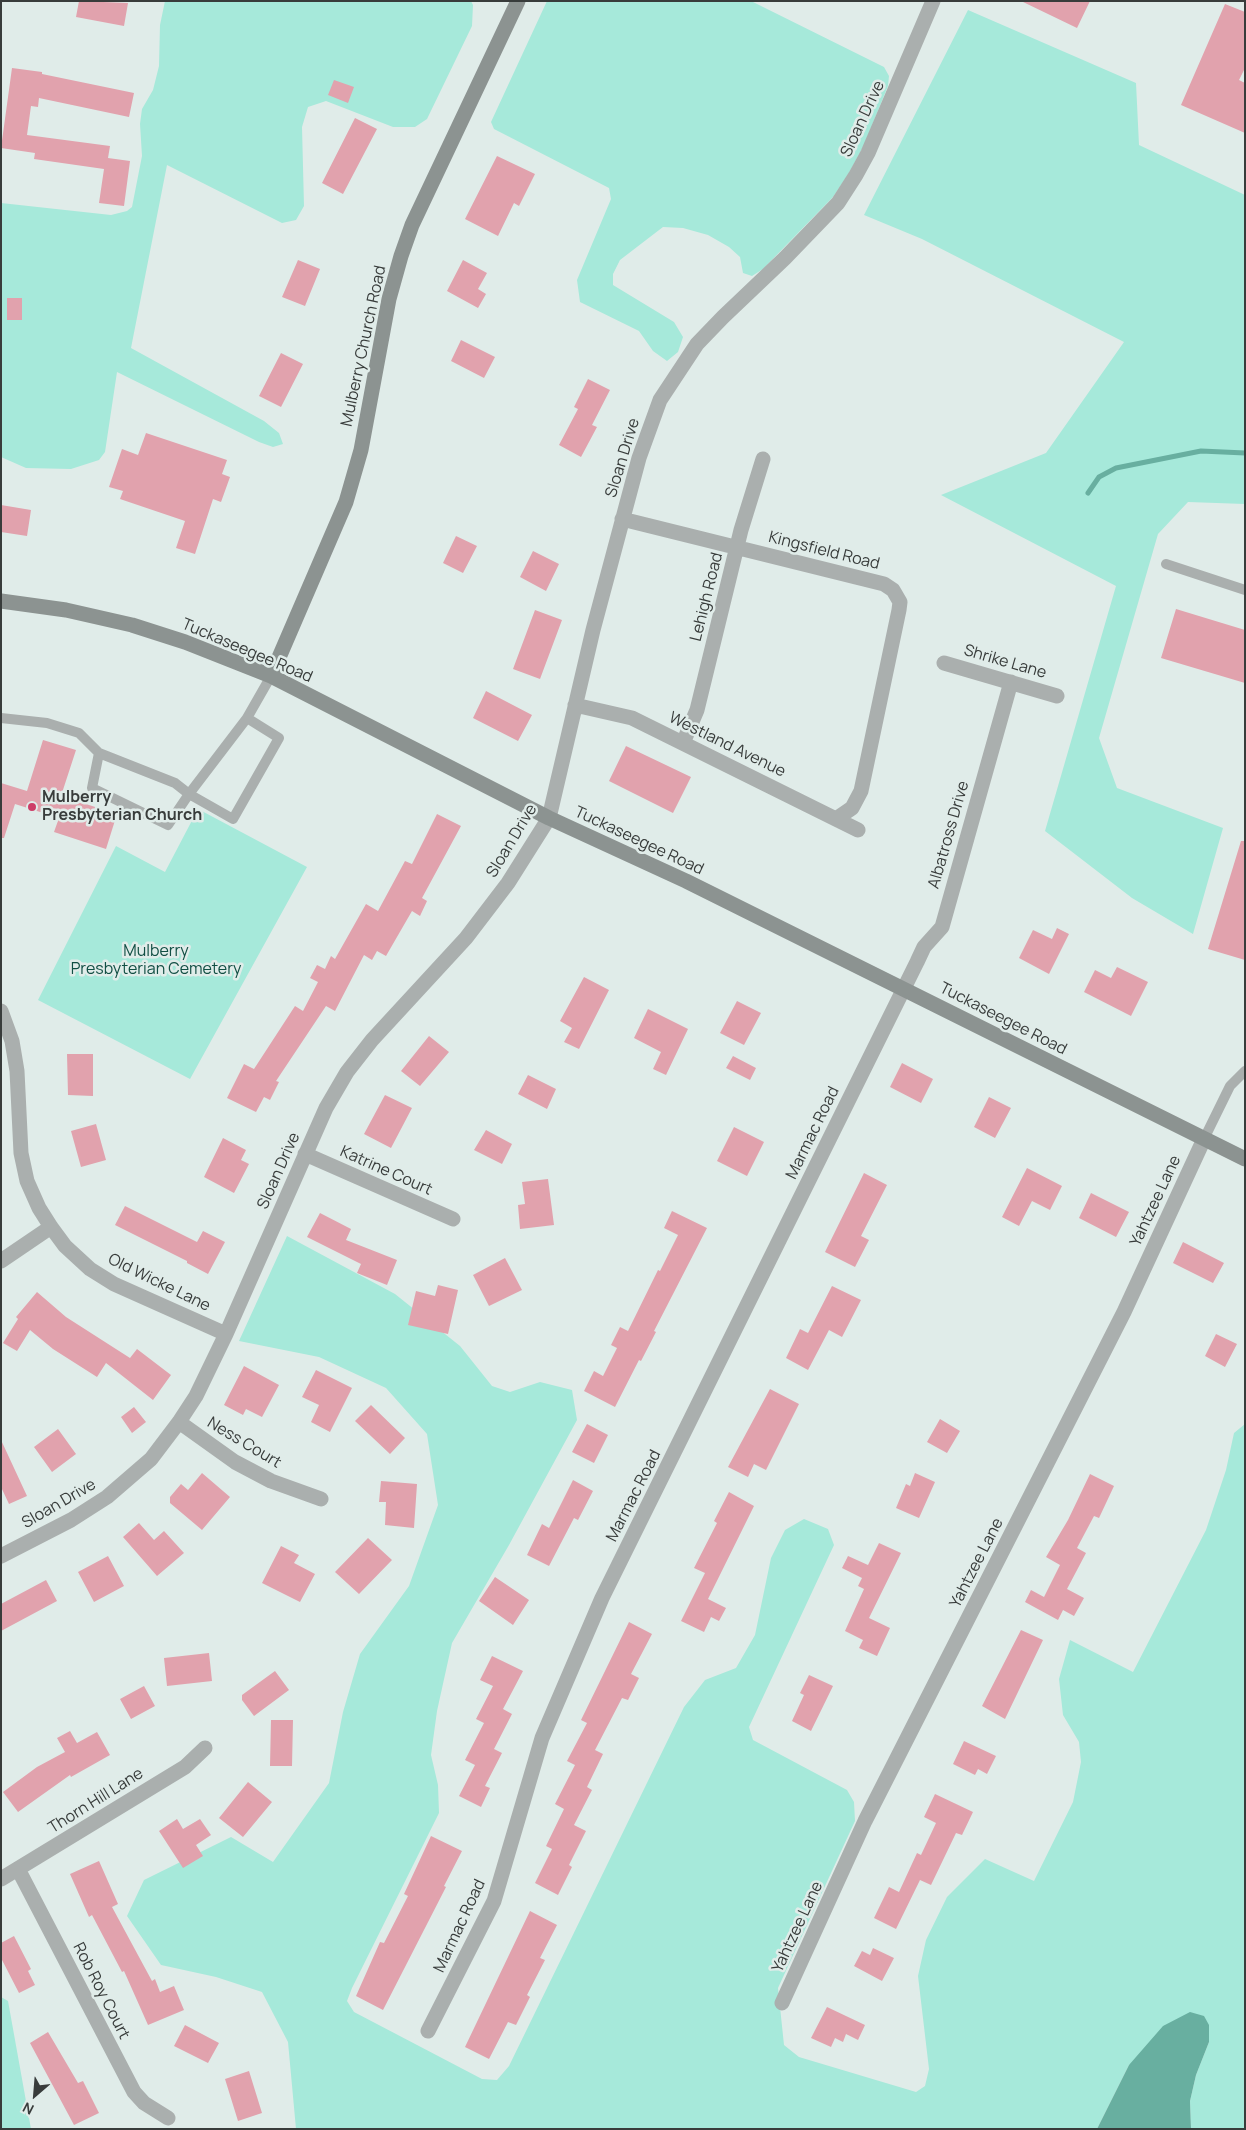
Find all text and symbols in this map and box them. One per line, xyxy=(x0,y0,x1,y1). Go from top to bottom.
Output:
street label: Sloan Drive xyxy=(837,78,889,160)
street label: Mulberry Church Road xyxy=(338,264,390,428)
street label: Sloan Drive xyxy=(602,416,644,500)
street label: Kingsfield Road xyxy=(766,528,882,574)
street label: Lehigh Road xyxy=(687,551,727,643)
street label: Tuckaseegee Road xyxy=(179,615,315,687)
street label: Shrike Lane xyxy=(961,641,1049,683)
street label: Westland Avenue xyxy=(665,708,789,782)
street label: Albatross Drive xyxy=(924,779,974,891)
place label: Mulberry Presbyterian Church xyxy=(42,788,202,826)
marker: Mulberry Presbyterian Church xyxy=(26,801,38,813)
street label: Sloan Drive xyxy=(483,801,541,881)
street label: Tuckaseegee Road xyxy=(571,803,707,879)
park label: Mulberry Presbyterian Cemetery xyxy=(71,942,241,980)
street label: Tuckaseegee Road xyxy=(936,979,1070,1059)
street label: Marmac Road xyxy=(782,1084,844,1182)
street label: Sloan Drive xyxy=(254,1130,304,1212)
street label: Katrine Court xyxy=(337,1142,435,1200)
street label: Yahtzee Lane xyxy=(1127,1153,1185,1249)
street label: Old Wicke Lane xyxy=(105,1250,213,1316)
street label: Ness Court xyxy=(204,1413,284,1473)
street label: Marmac Road xyxy=(603,1447,665,1545)
street label: Sloan Drive xyxy=(19,1475,99,1533)
street label: Yahtzee Lane xyxy=(946,1515,1008,1611)
street label: Thorn Hill Lane xyxy=(45,1764,147,1838)
street label: Marmac Road xyxy=(430,1876,490,1976)
street label: Yahtzee Lane xyxy=(769,1879,827,1975)
street label: Rob Roy Court xyxy=(68,1940,134,2042)
north arrow xyxy=(10,2070,60,2120)
text: N xyxy=(19,2098,37,2120)

